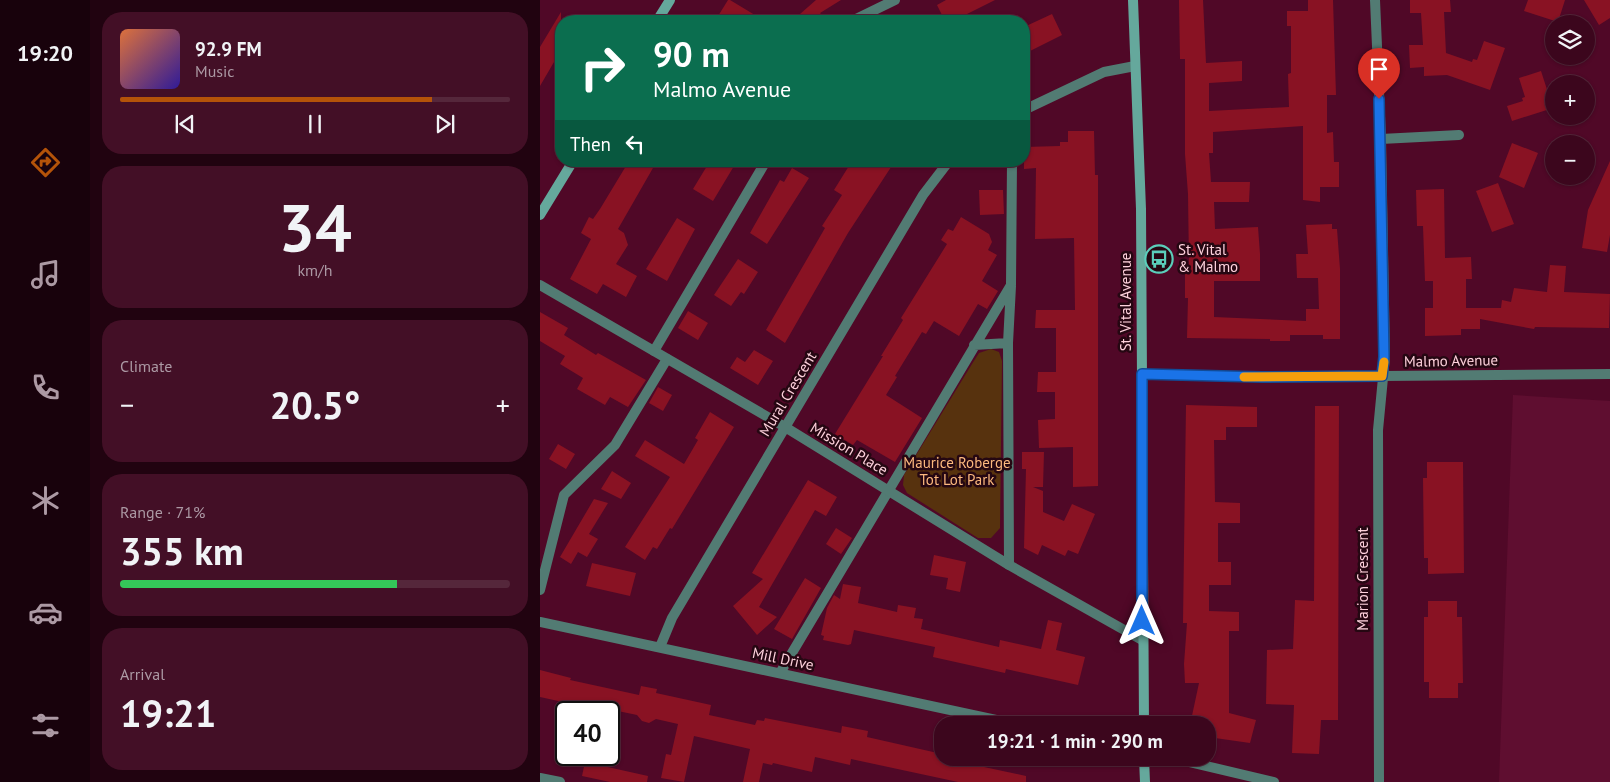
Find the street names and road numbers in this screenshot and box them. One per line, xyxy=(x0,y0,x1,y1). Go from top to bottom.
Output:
street label: St. Vital Avenue xyxy=(1116,253,1135,351)
street label: Mural Crescent xyxy=(755,348,820,440)
street label: Malmo Avenue xyxy=(1404,350,1498,371)
street label: Mission Place xyxy=(807,418,891,479)
street label: Marion Crescent xyxy=(1353,527,1372,631)
street label: Mill Drive xyxy=(751,643,816,674)

